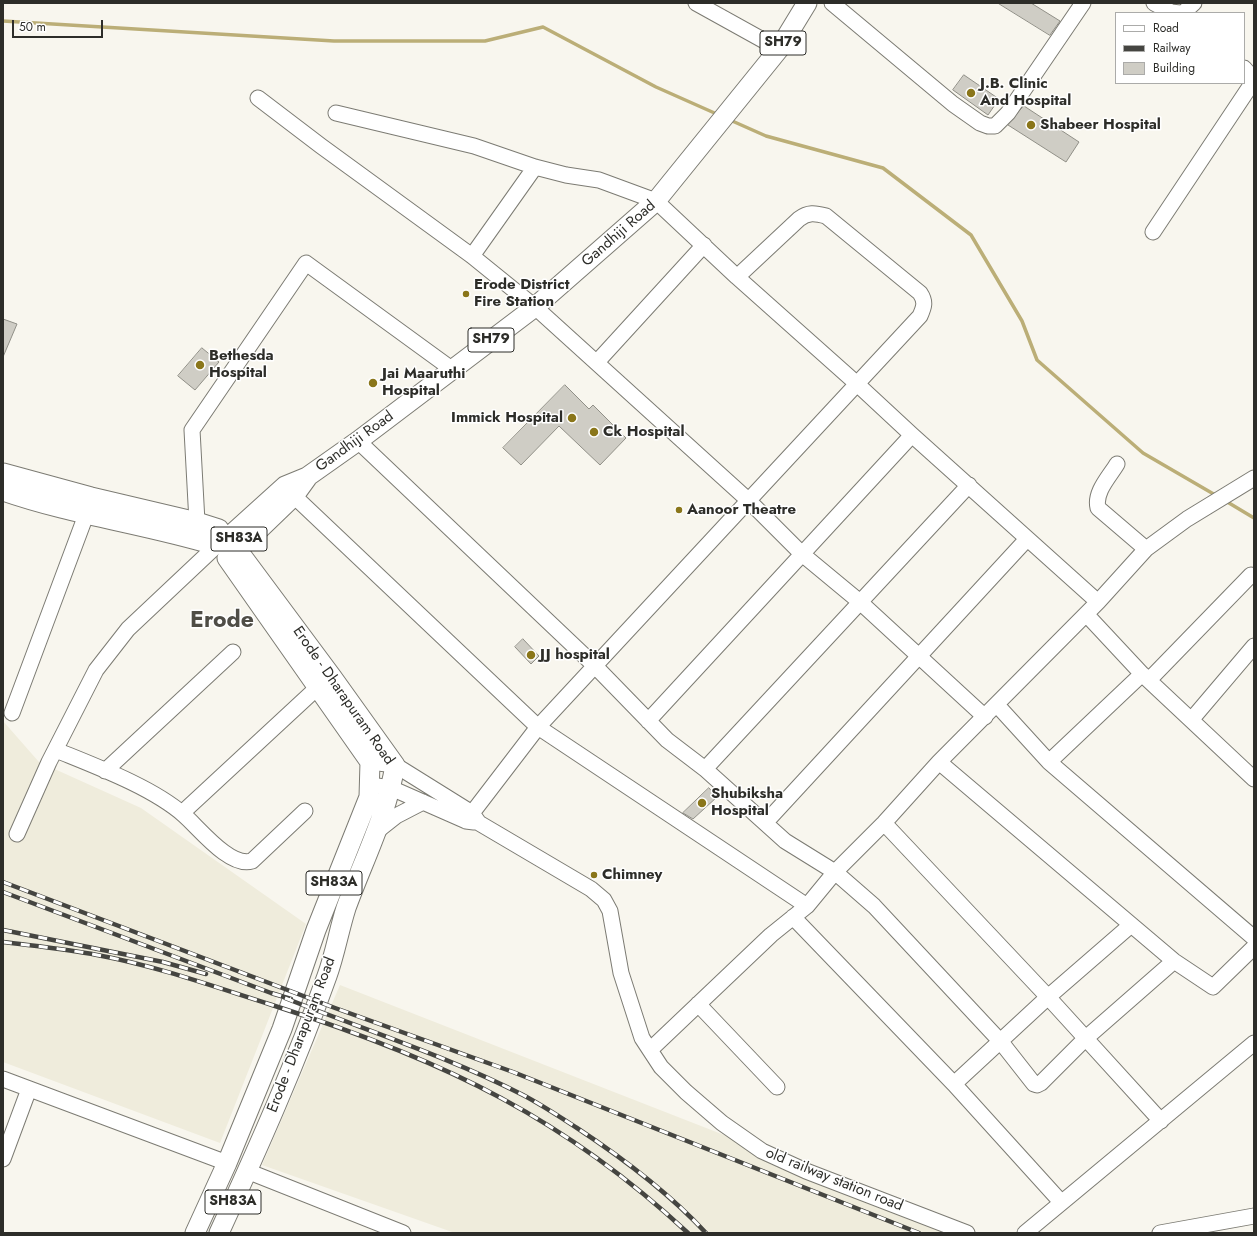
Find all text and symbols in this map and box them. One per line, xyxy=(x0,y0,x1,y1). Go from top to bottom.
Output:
scale bar xyxy=(14,12,105,38)
legend xyxy=(1115,12,1245,84)
text: 50 m xyxy=(19,18,46,36)
text: Road xyxy=(1153,19,1179,37)
road number: SH79 xyxy=(760,31,806,55)
text: Railway xyxy=(1153,39,1191,57)
text: Building xyxy=(1153,59,1195,77)
place label: J.B. Clinic And Hospital xyxy=(980,75,1071,110)
marker: J.B. Clinic And Hospital xyxy=(965,87,977,99)
place label: Shabeer Hospital xyxy=(1040,116,1161,134)
marker: Shabeer Hospital xyxy=(1025,119,1037,131)
street label: Gandhiji Road xyxy=(579,197,659,271)
place label: Erode District Fire Station xyxy=(474,276,569,311)
marker: Erode District Fire Station xyxy=(461,289,471,299)
road number: SH79 xyxy=(468,328,514,352)
place label: Bethesda Hospital xyxy=(209,347,274,382)
marker: Bethesda Hospital xyxy=(194,359,206,371)
place label: Jai Maaruthi Hospital xyxy=(382,365,465,400)
marker: Jai Maaruthi Hospital xyxy=(367,377,379,389)
street label: Gandhiji Road xyxy=(313,408,397,476)
place label: Immick Hospital xyxy=(451,409,563,427)
marker: Immick Hospital xyxy=(566,412,578,424)
place label: Ck Hospital xyxy=(603,423,684,441)
marker: Ck Hospital xyxy=(588,426,600,438)
place label: Aanoor Theatre xyxy=(687,501,796,519)
marker: Aanoor Theatre xyxy=(674,505,684,515)
road number: SH83A xyxy=(211,527,267,551)
district label: Erode xyxy=(190,607,254,635)
street label: Erode - Dharapuram Road xyxy=(288,623,398,769)
place label: JJ hospital xyxy=(540,646,610,664)
marker: JJ hospital xyxy=(525,649,537,661)
place label: Shubiksha Hospital xyxy=(711,785,783,820)
marker: Shubiksha Hospital xyxy=(696,797,708,809)
place label: Chimney xyxy=(602,866,662,884)
marker: Chimney xyxy=(589,870,599,880)
road number: SH83A xyxy=(306,871,362,895)
street label: Erode - Dharapuram Road xyxy=(264,955,340,1115)
street label: old railway station road xyxy=(763,1144,905,1216)
road number: SH83A xyxy=(205,1190,261,1214)

